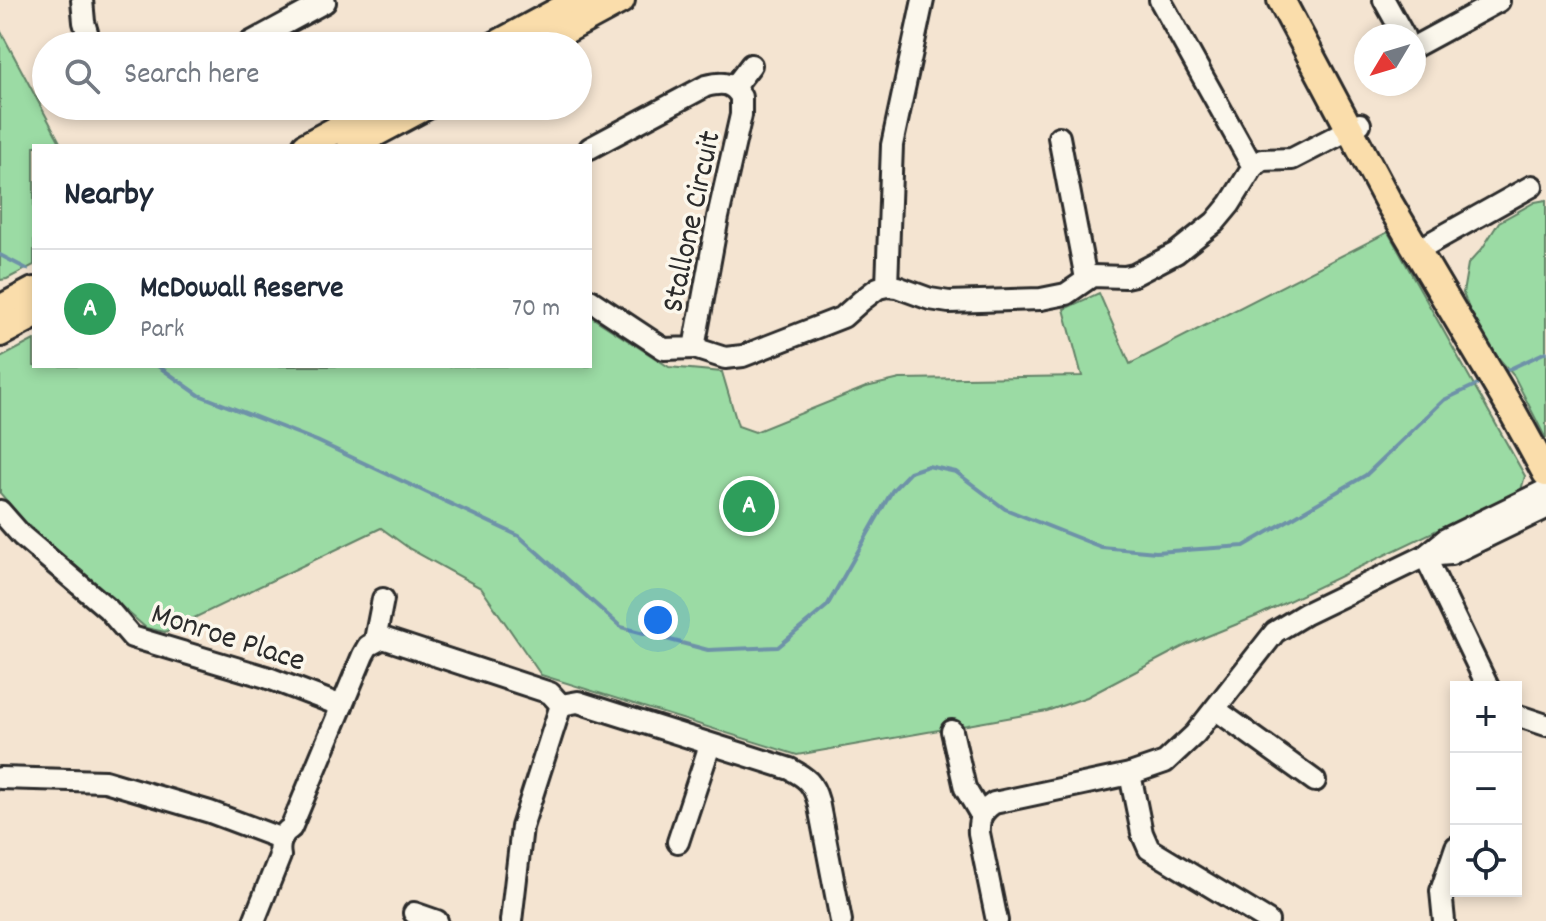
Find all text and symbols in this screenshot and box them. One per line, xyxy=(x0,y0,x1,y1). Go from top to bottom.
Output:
north arrow xyxy=(1354,24,1426,96)
search box xyxy=(32,32,592,120)
icon: search xyxy=(60,54,104,98)
text: Search here xyxy=(124,55,260,98)
street label: Stallone Circuit xyxy=(652,127,736,317)
text: Nearby xyxy=(64,172,153,221)
text: McDowall Reserve xyxy=(140,269,344,312)
text: A xyxy=(83,291,97,328)
text: 70 m xyxy=(512,291,560,328)
text: Park xyxy=(140,312,184,349)
pin: A xyxy=(723,476,775,536)
street label: Monroe Place xyxy=(145,593,310,686)
your location xyxy=(638,600,678,640)
map controls xyxy=(1450,681,1522,897)
button: + xyxy=(1450,681,1522,753)
button: − xyxy=(1450,753,1522,825)
button: locate xyxy=(1450,825,1522,897)

